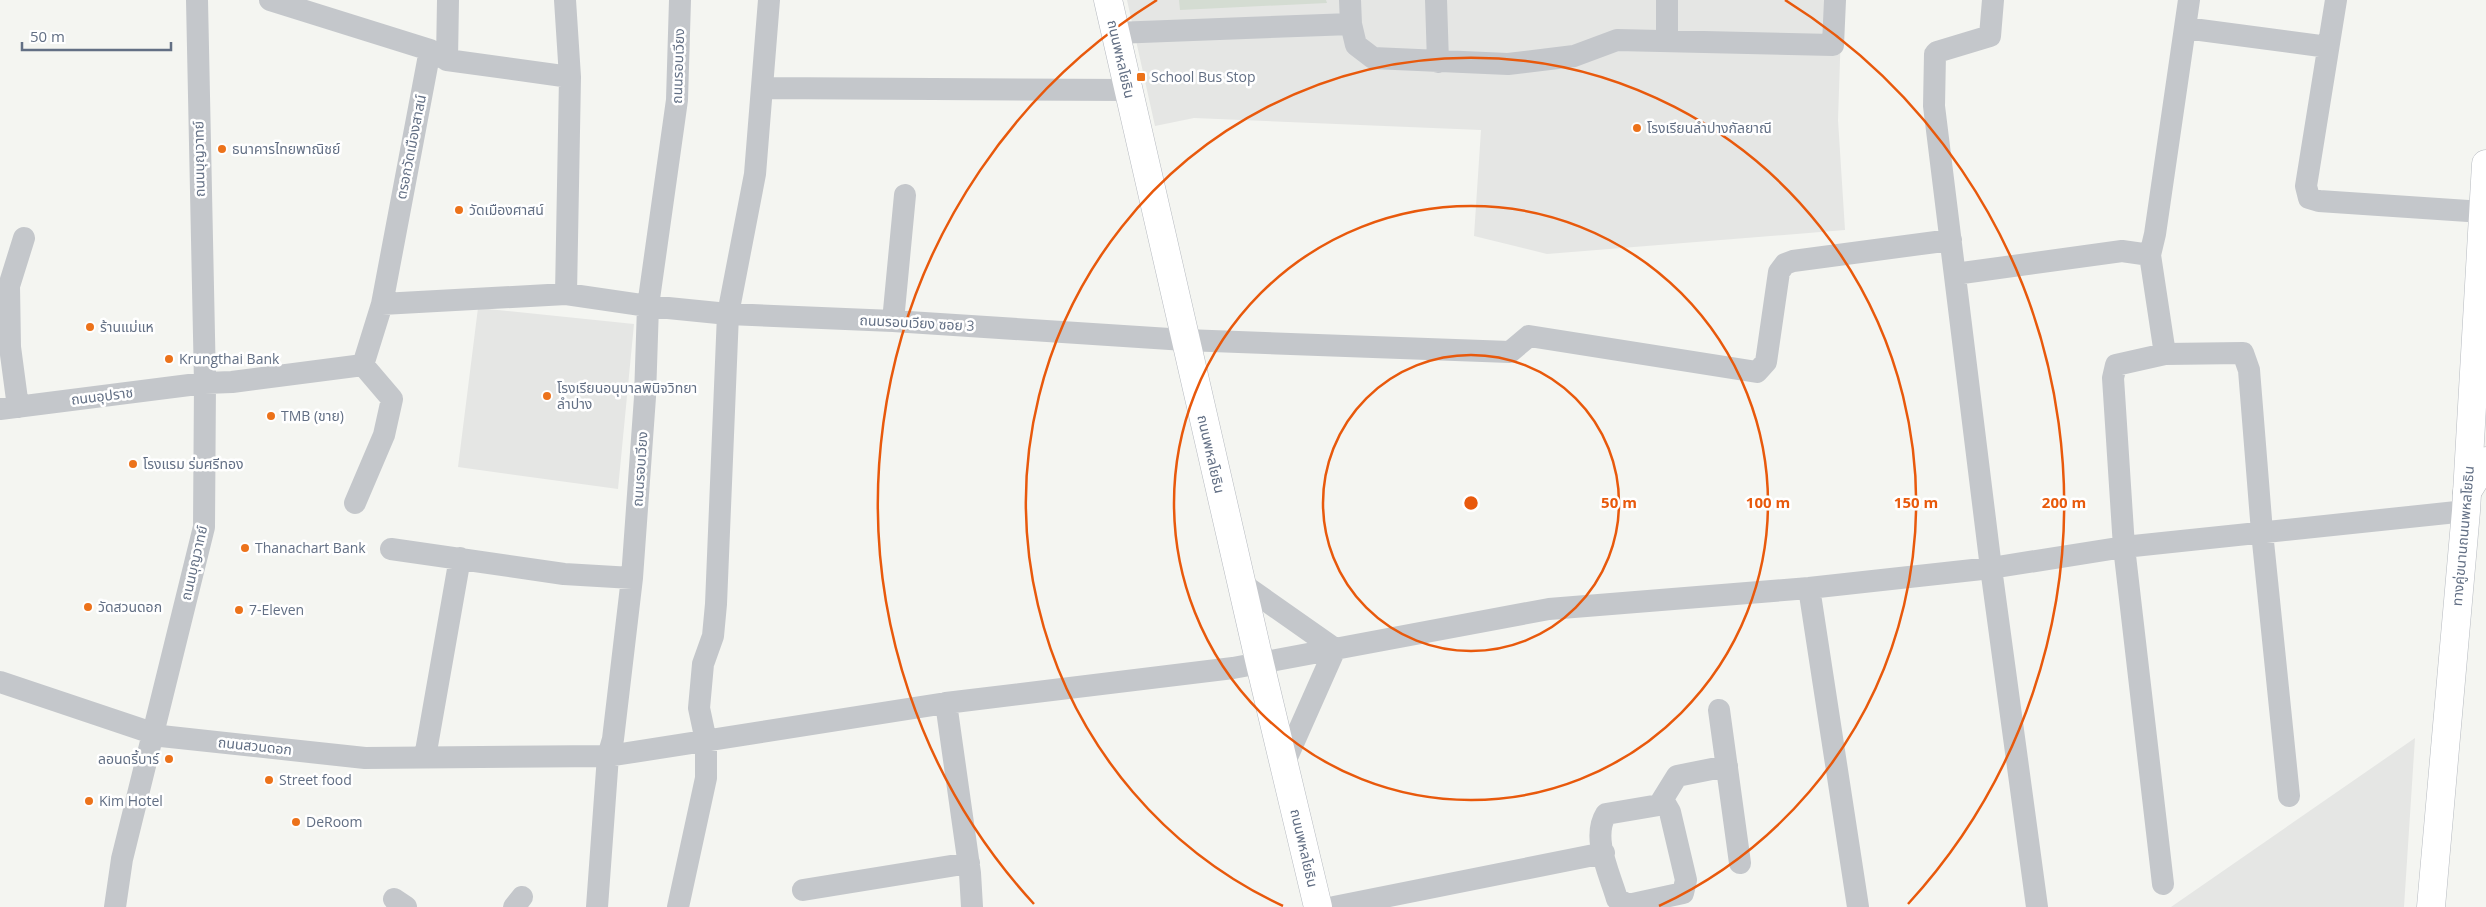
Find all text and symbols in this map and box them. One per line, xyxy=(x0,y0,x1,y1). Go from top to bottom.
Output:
street label: ถนนพหลโยธิน xyxy=(1103,18,1140,100)
scale bar xyxy=(22,20,171,52)
text: 50 m xyxy=(30,26,65,46)
street label: ถนนรอบเวียง xyxy=(667,28,688,104)
place label: School Bus Stop xyxy=(1151,67,1256,86)
marker: School Bus Stop xyxy=(1135,71,1147,83)
street label: ตรอกวัดเมืองสาสน์ xyxy=(391,93,430,201)
place label: โรงเรียนลำปางกัลยาณี xyxy=(1647,118,1772,137)
street label: ถนนบุญวาทย์ xyxy=(188,121,209,197)
marker: โรงเรียนลำปางกัลยาณี xyxy=(1631,122,1643,134)
place label: ธนาคารไทยพาณิชย์ xyxy=(232,139,340,158)
marker: ธนาคารไทยพาณิชย์ xyxy=(216,143,228,155)
place label: วัดเมืองศาสน์ xyxy=(469,200,544,219)
marker: วัดเมืองศาสน์ xyxy=(453,204,465,216)
street label: ถนนรอบเวียง ซอย 3 xyxy=(859,310,975,335)
place label: ร้านแม่แห xyxy=(100,317,154,336)
marker: ร้านแม่แห xyxy=(84,321,96,333)
place label: Krungthai Bank xyxy=(179,349,280,368)
marker: Krungthai Bank xyxy=(163,353,175,365)
place label: โรงเรียนอนุบาลพินิจวิทยา ลำปาง xyxy=(557,378,697,413)
street label: ถนนอุปราช xyxy=(70,382,134,409)
marker: โรงเรียนอนุบาลพินิจวิทยา ลำปาง xyxy=(541,390,553,402)
place label: TMB (ขาย) xyxy=(281,406,344,425)
marker: TMB (ขาย) xyxy=(265,410,277,422)
street label: ถนนพหลโยธิน xyxy=(1193,413,1230,495)
street label: ถนนรอบเวียง xyxy=(627,431,652,507)
place label: โรงแรม ร่มศรีทอง xyxy=(143,454,244,473)
marker: โรงแรม ร่มศรีทอง xyxy=(127,458,139,470)
street label: ทางคู่ขนานถนนพหลโยธิน xyxy=(2447,465,2478,607)
text: 50 m xyxy=(1601,492,1637,512)
text: 100 m xyxy=(1746,492,1790,512)
text: 150 m xyxy=(1894,492,1938,512)
text: 200 m xyxy=(2042,492,2086,512)
centre of rings xyxy=(1462,494,1480,512)
street label: ถนนบุญวาทย์ xyxy=(176,524,211,602)
place label: Thanachart Bank xyxy=(255,538,366,557)
marker: Thanachart Bank xyxy=(239,542,251,554)
place label: วัดสวนดอก xyxy=(98,597,162,616)
place label: 7-Eleven xyxy=(249,600,304,619)
marker: วัดสวนดอก xyxy=(82,601,94,613)
marker: 7-Eleven xyxy=(233,604,245,616)
street label: ถนนสวนดอก xyxy=(217,732,293,759)
place label: ลอนดรี้บาร์ xyxy=(98,749,160,768)
marker: ลอนดรี้บาร์ xyxy=(163,753,175,765)
place label: Street food xyxy=(279,770,352,789)
marker: Street food xyxy=(263,774,275,786)
place label: Kim Hotel xyxy=(99,791,163,810)
marker: Kim Hotel xyxy=(83,795,95,807)
street label: ถนนพหลโยธิน xyxy=(1286,807,1323,889)
place label: DeRoom xyxy=(306,812,362,831)
marker: DeRoom xyxy=(290,816,302,828)

